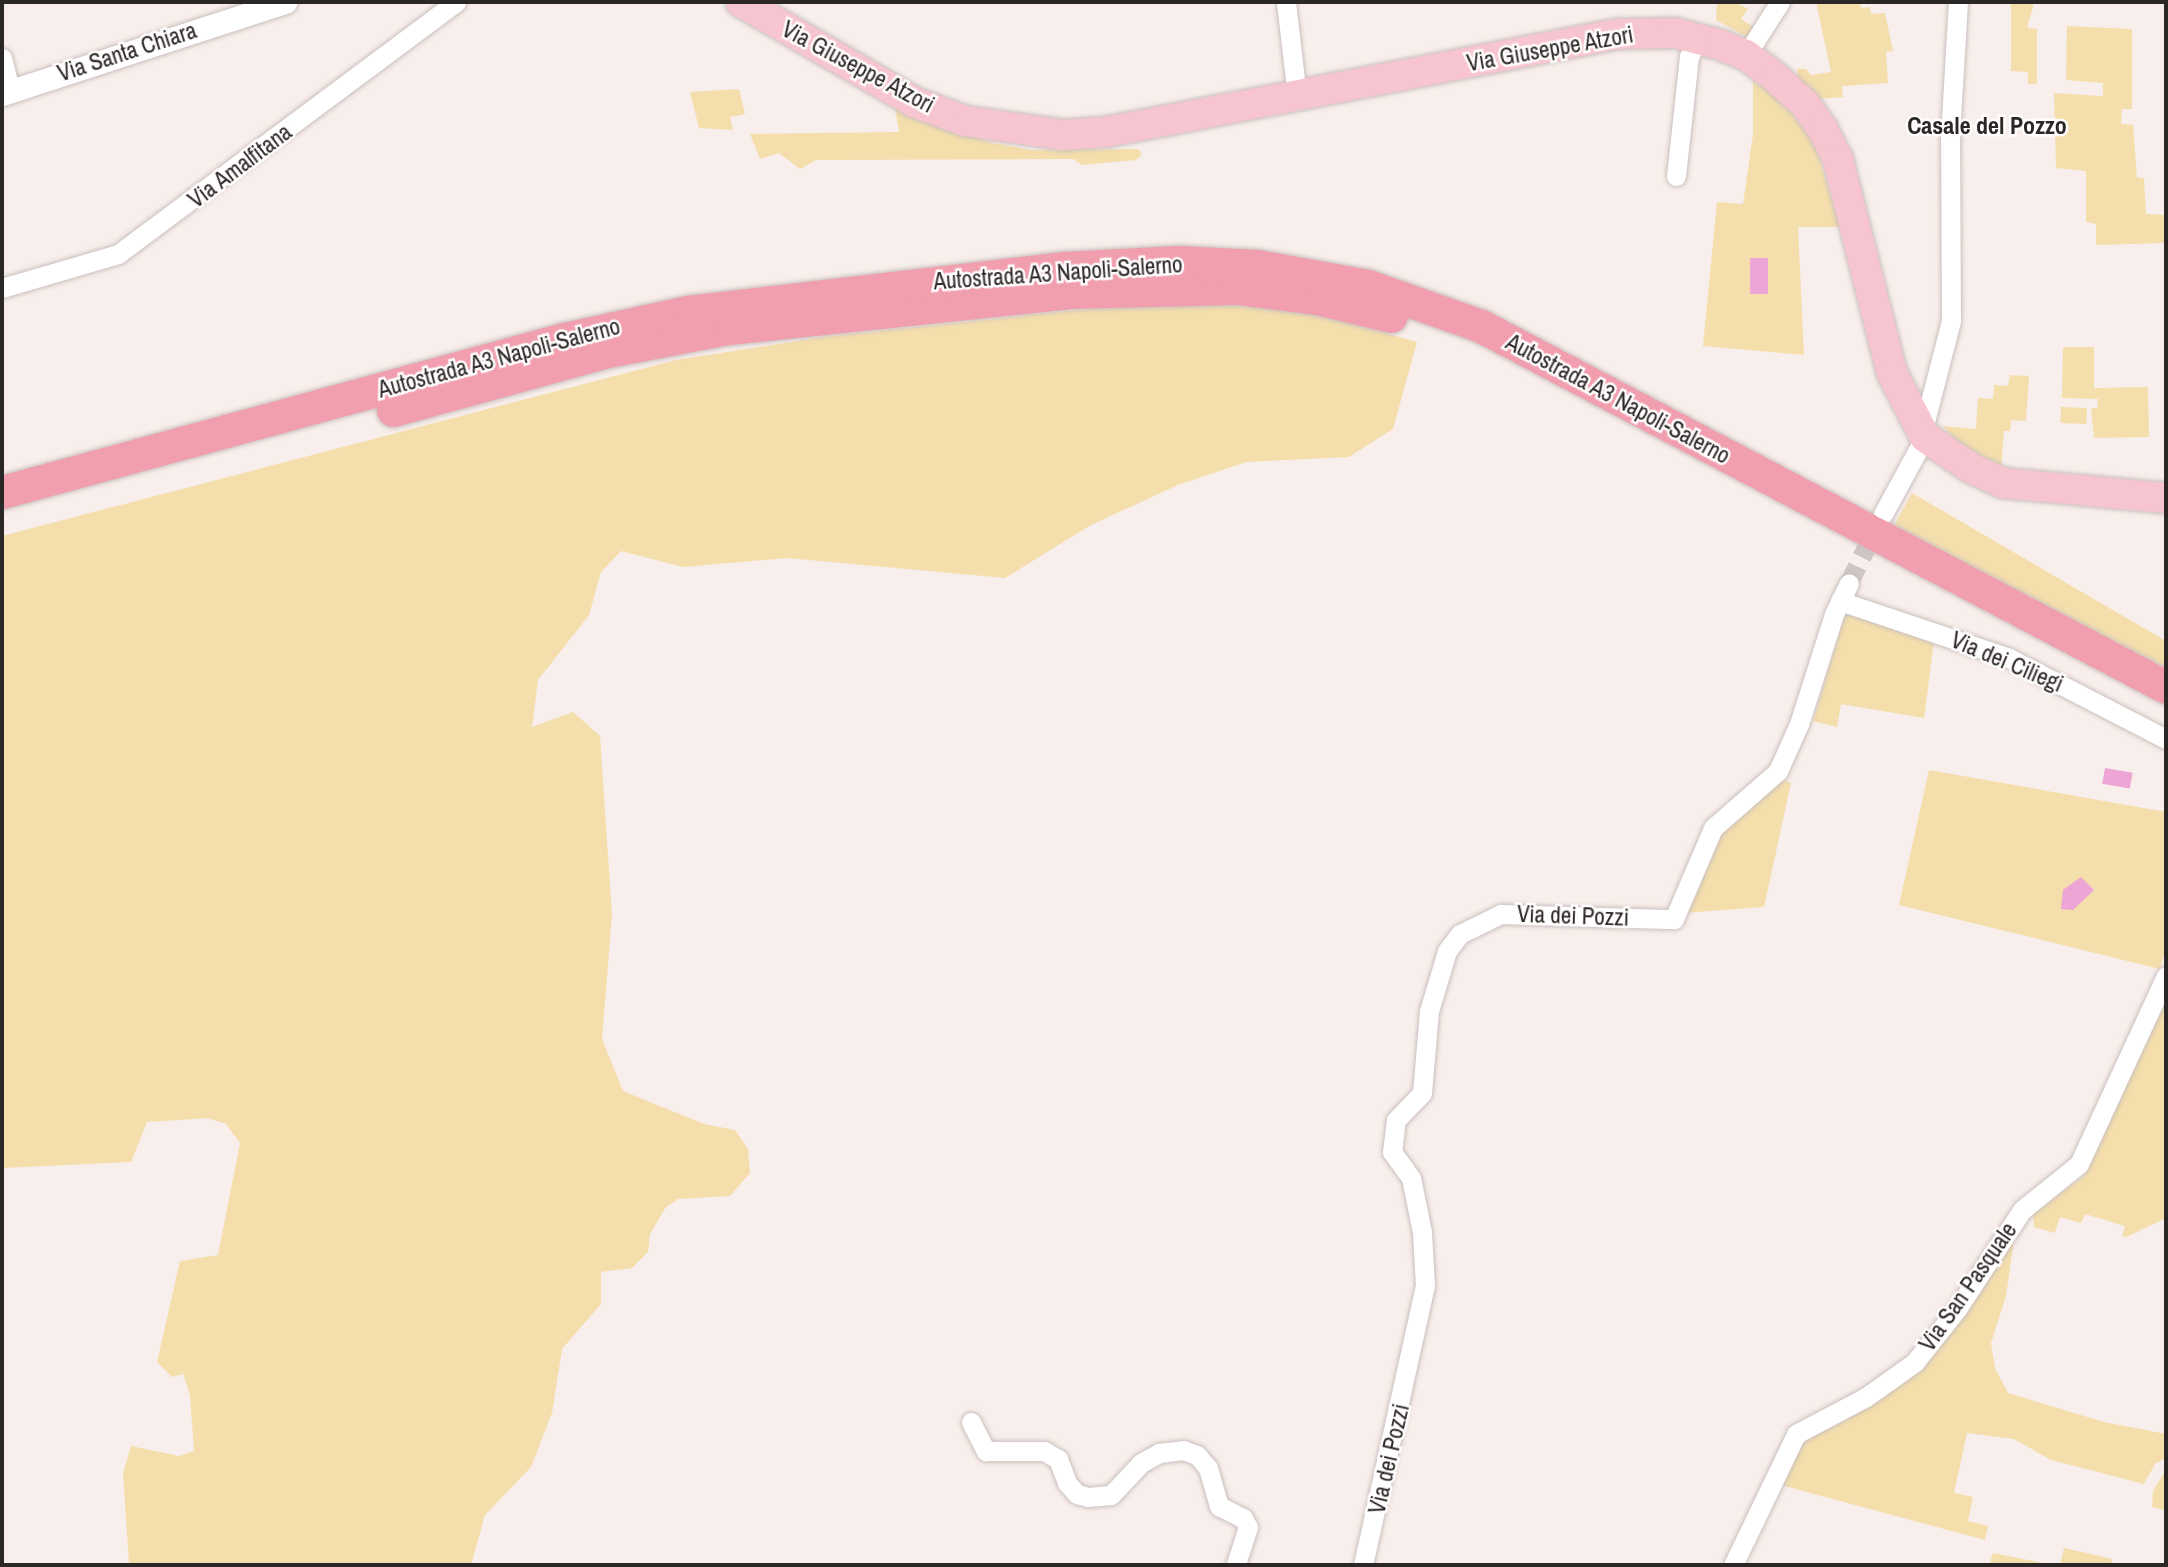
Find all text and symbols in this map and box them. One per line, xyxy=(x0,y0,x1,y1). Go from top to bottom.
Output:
street label: Via Giuseppe Atzori xyxy=(777,15,939,119)
street label: Via Santa Chiara xyxy=(54,17,200,87)
street label: Via Giuseppe Atzori xyxy=(1464,21,1636,77)
district label: Casale del Pozzo xyxy=(1907,112,2067,140)
street label: Via Amalfitana xyxy=(182,118,298,214)
street label: Autostrada A3 Napoli-Salerno xyxy=(932,250,1184,296)
street label: Autostrada A3 Napoli-Salerno xyxy=(374,312,624,404)
street label: Autostrada A3 Napoli-Salerno xyxy=(1501,328,1735,470)
street label: Via dei Ciliegi xyxy=(1947,626,2067,698)
street label: Via dei Pozzi xyxy=(1517,900,1629,932)
street label: Via San Pasquale xyxy=(1913,1217,2023,1357)
street label: Via dei Pozzi xyxy=(1363,1401,1415,1517)

